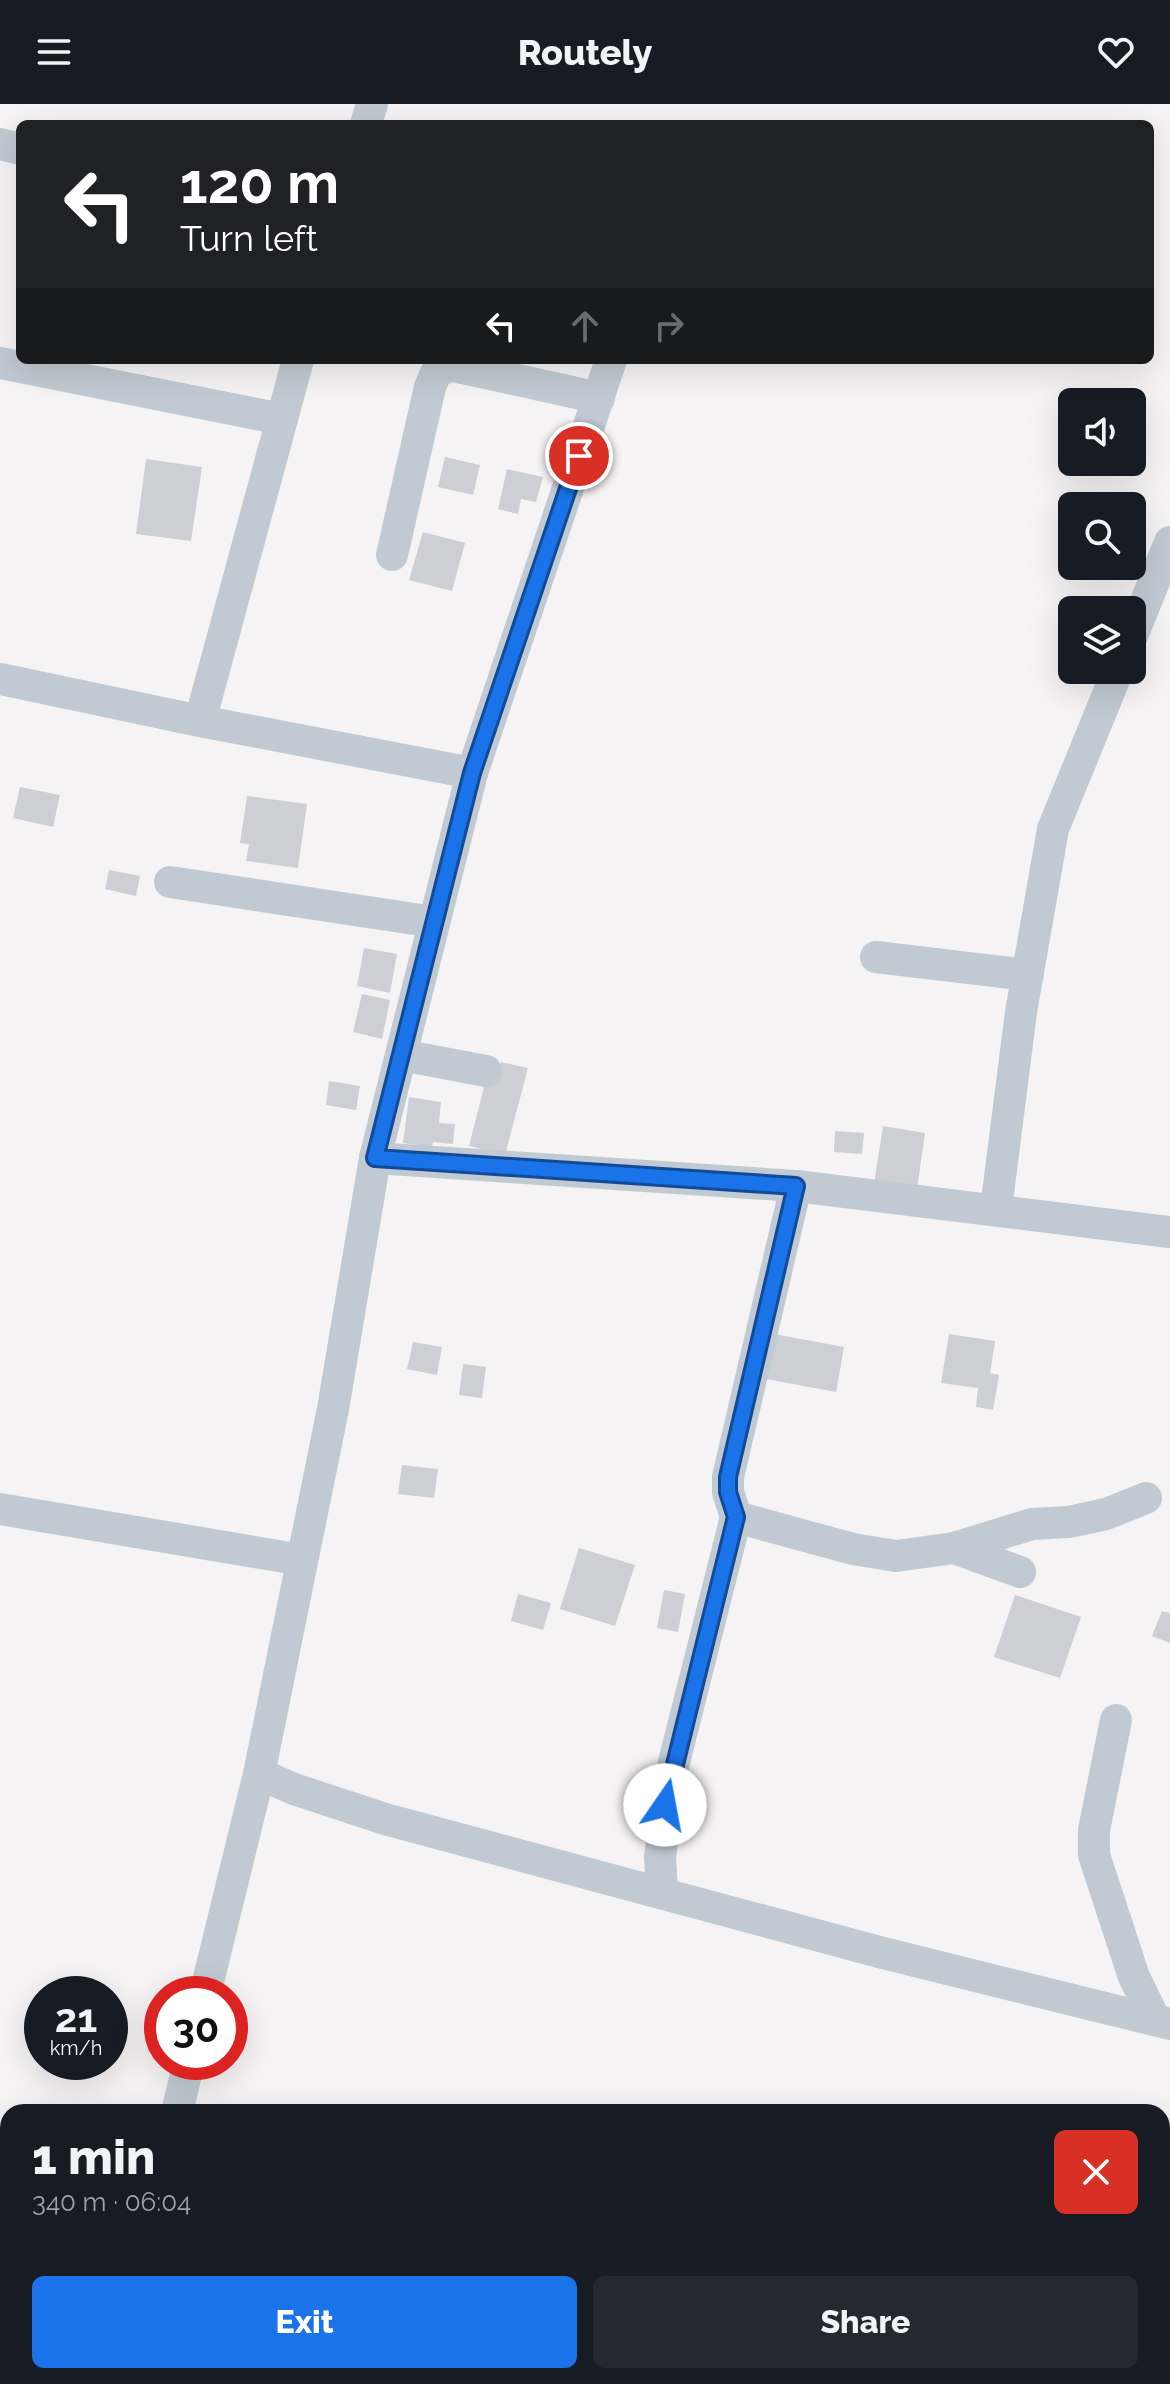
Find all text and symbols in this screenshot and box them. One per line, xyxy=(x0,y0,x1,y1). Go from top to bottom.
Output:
icon: menu xyxy=(32,30,76,74)
icon: heart xyxy=(1094,30,1138,74)
text: Routely xyxy=(518,31,652,73)
text: 120 m xyxy=(180,150,339,216)
icon: left xyxy=(48,152,152,256)
text: Turn left xyxy=(180,217,318,259)
icon: left xyxy=(479,304,523,348)
icon: ahead xyxy=(563,304,607,348)
icon: right xyxy=(647,304,691,348)
map controls xyxy=(1058,388,1146,684)
button: sound xyxy=(1058,388,1146,476)
pin xyxy=(545,422,613,490)
icon: arrive xyxy=(557,434,601,478)
button: search xyxy=(1058,492,1146,580)
button: layers xyxy=(1058,596,1146,684)
position arrow xyxy=(623,1763,707,1847)
speed limit sign: 30 xyxy=(144,1976,248,2080)
text: 21 xyxy=(55,1994,97,2041)
text: km/h xyxy=(50,2036,102,2060)
text: 1 min xyxy=(32,2129,155,2185)
button: close xyxy=(1054,2130,1138,2214)
text: 340 m · 06:04 xyxy=(32,2187,191,2217)
button: Exit xyxy=(32,2276,577,2368)
button: Share xyxy=(593,2276,1138,2368)

